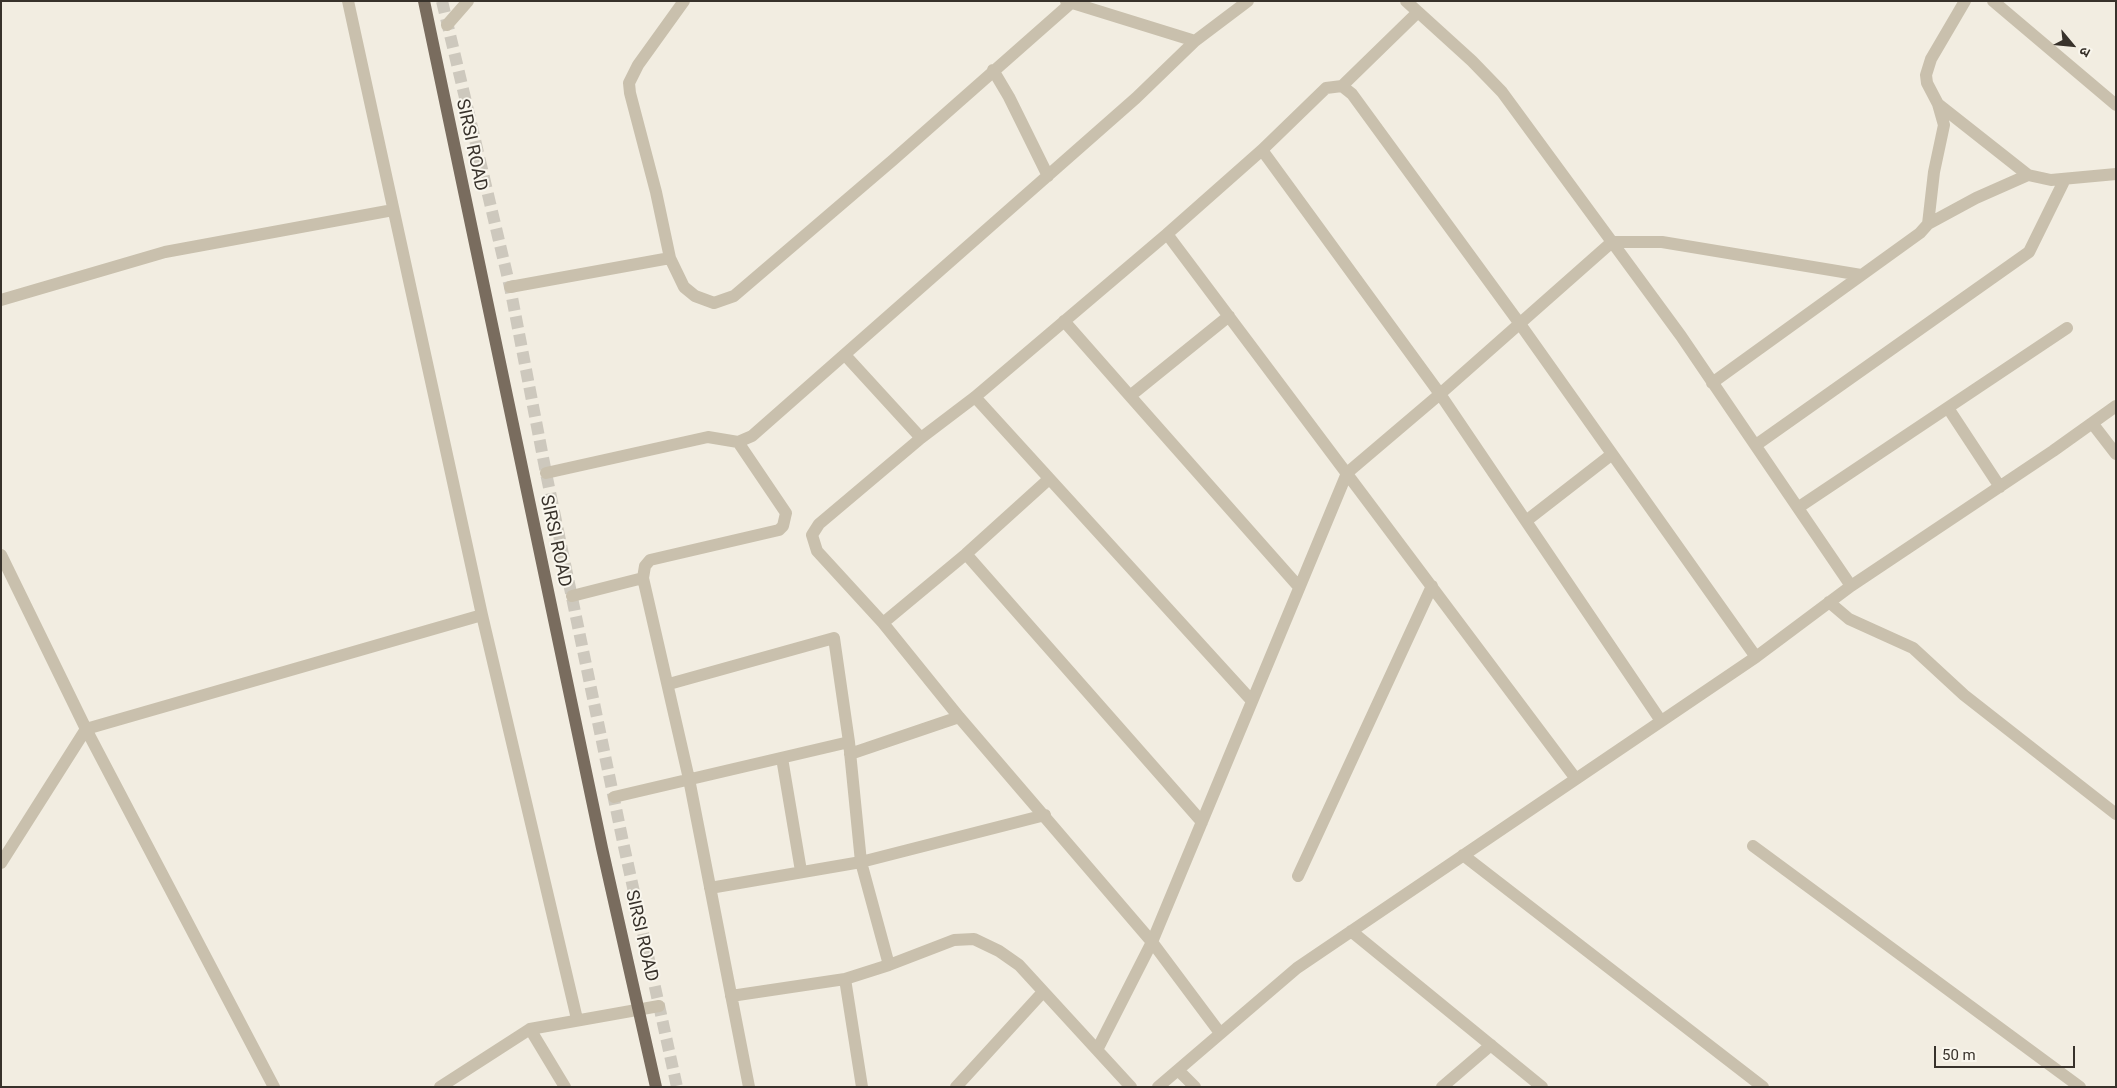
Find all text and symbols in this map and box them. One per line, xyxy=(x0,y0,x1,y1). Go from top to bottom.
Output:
north arrow xyxy=(2047,20,2097,70)
text: उ xyxy=(2076,45,2094,59)
street label: SIRSI ROAD xyxy=(451,97,491,193)
street label: SIRSI ROAD xyxy=(535,493,575,589)
street label: SIRSI ROAD xyxy=(620,888,662,984)
scale bar xyxy=(1937,1036,2078,1068)
text: 50 m xyxy=(1942,1046,1976,1064)

